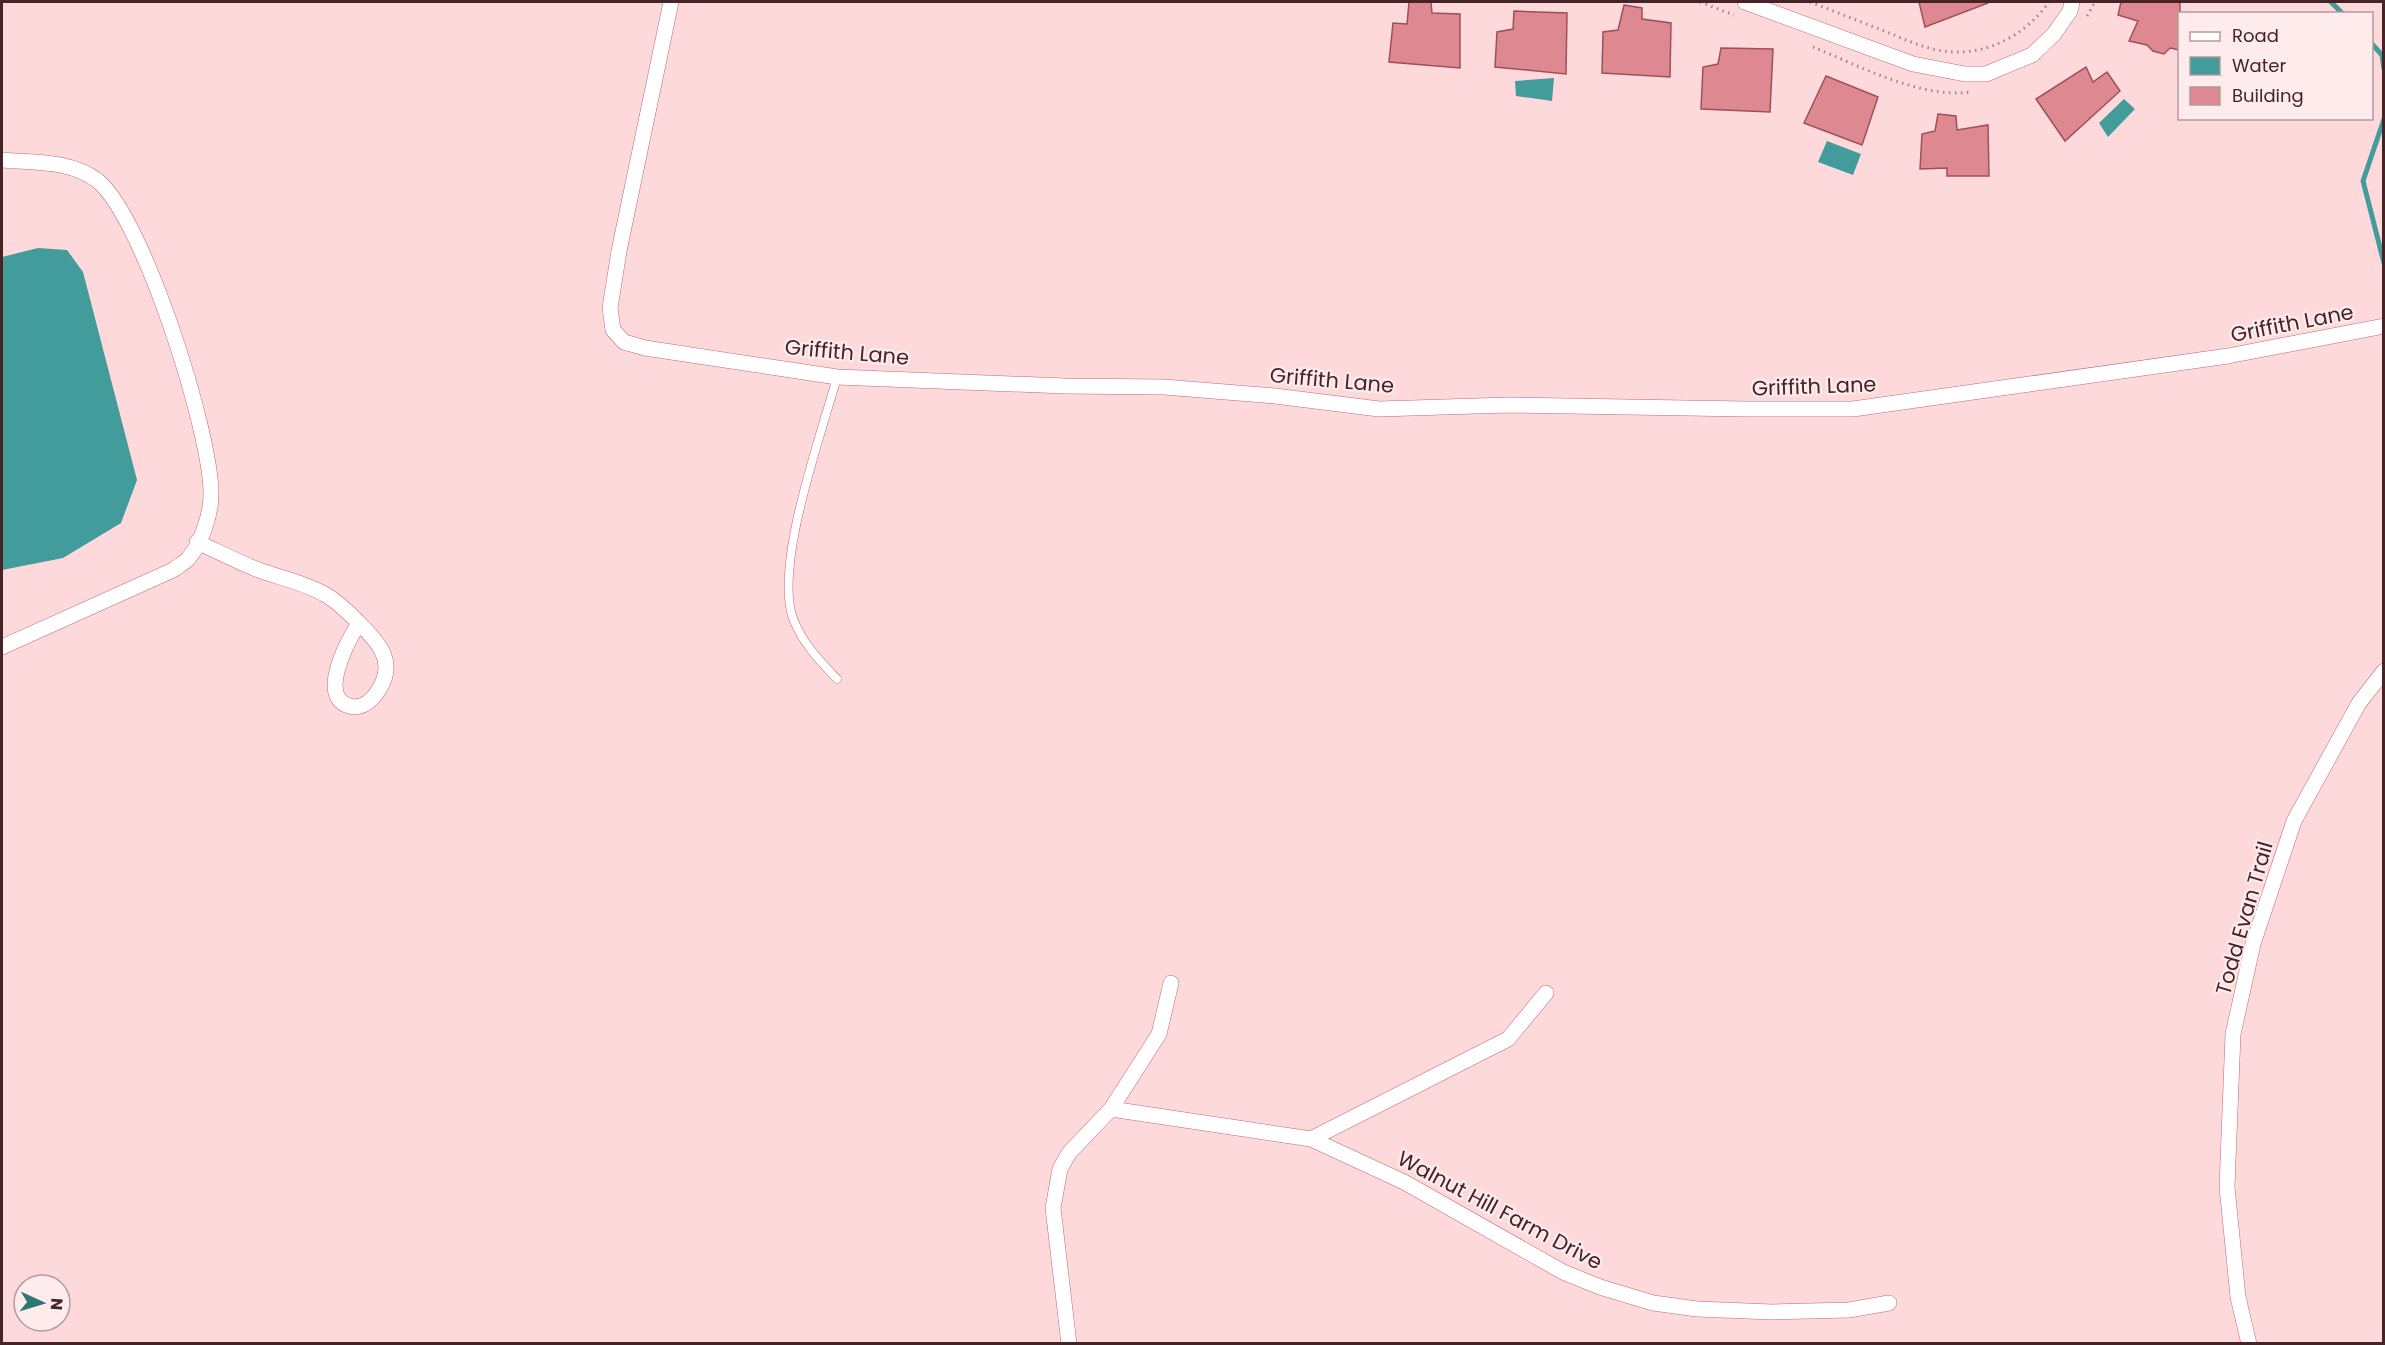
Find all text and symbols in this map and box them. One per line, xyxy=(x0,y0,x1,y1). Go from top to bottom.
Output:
legend xyxy=(2178,12,2373,120)
text: Road xyxy=(2232,23,2279,48)
text: Water xyxy=(2232,53,2286,78)
text: Building xyxy=(2232,83,2304,108)
street label: Griffith Lane xyxy=(2228,297,2356,349)
street label: Griffith Lane xyxy=(784,332,910,372)
street label: Griffith Lane xyxy=(1269,360,1395,400)
street label: Griffith Lane xyxy=(1751,369,1877,403)
street label: Todd Evan Trail xyxy=(2208,838,2280,998)
street label: Walnut Hill Farm Drive xyxy=(1392,1144,1608,1276)
north arrow xyxy=(12,1273,72,1333)
text: N xyxy=(45,1297,68,1311)

